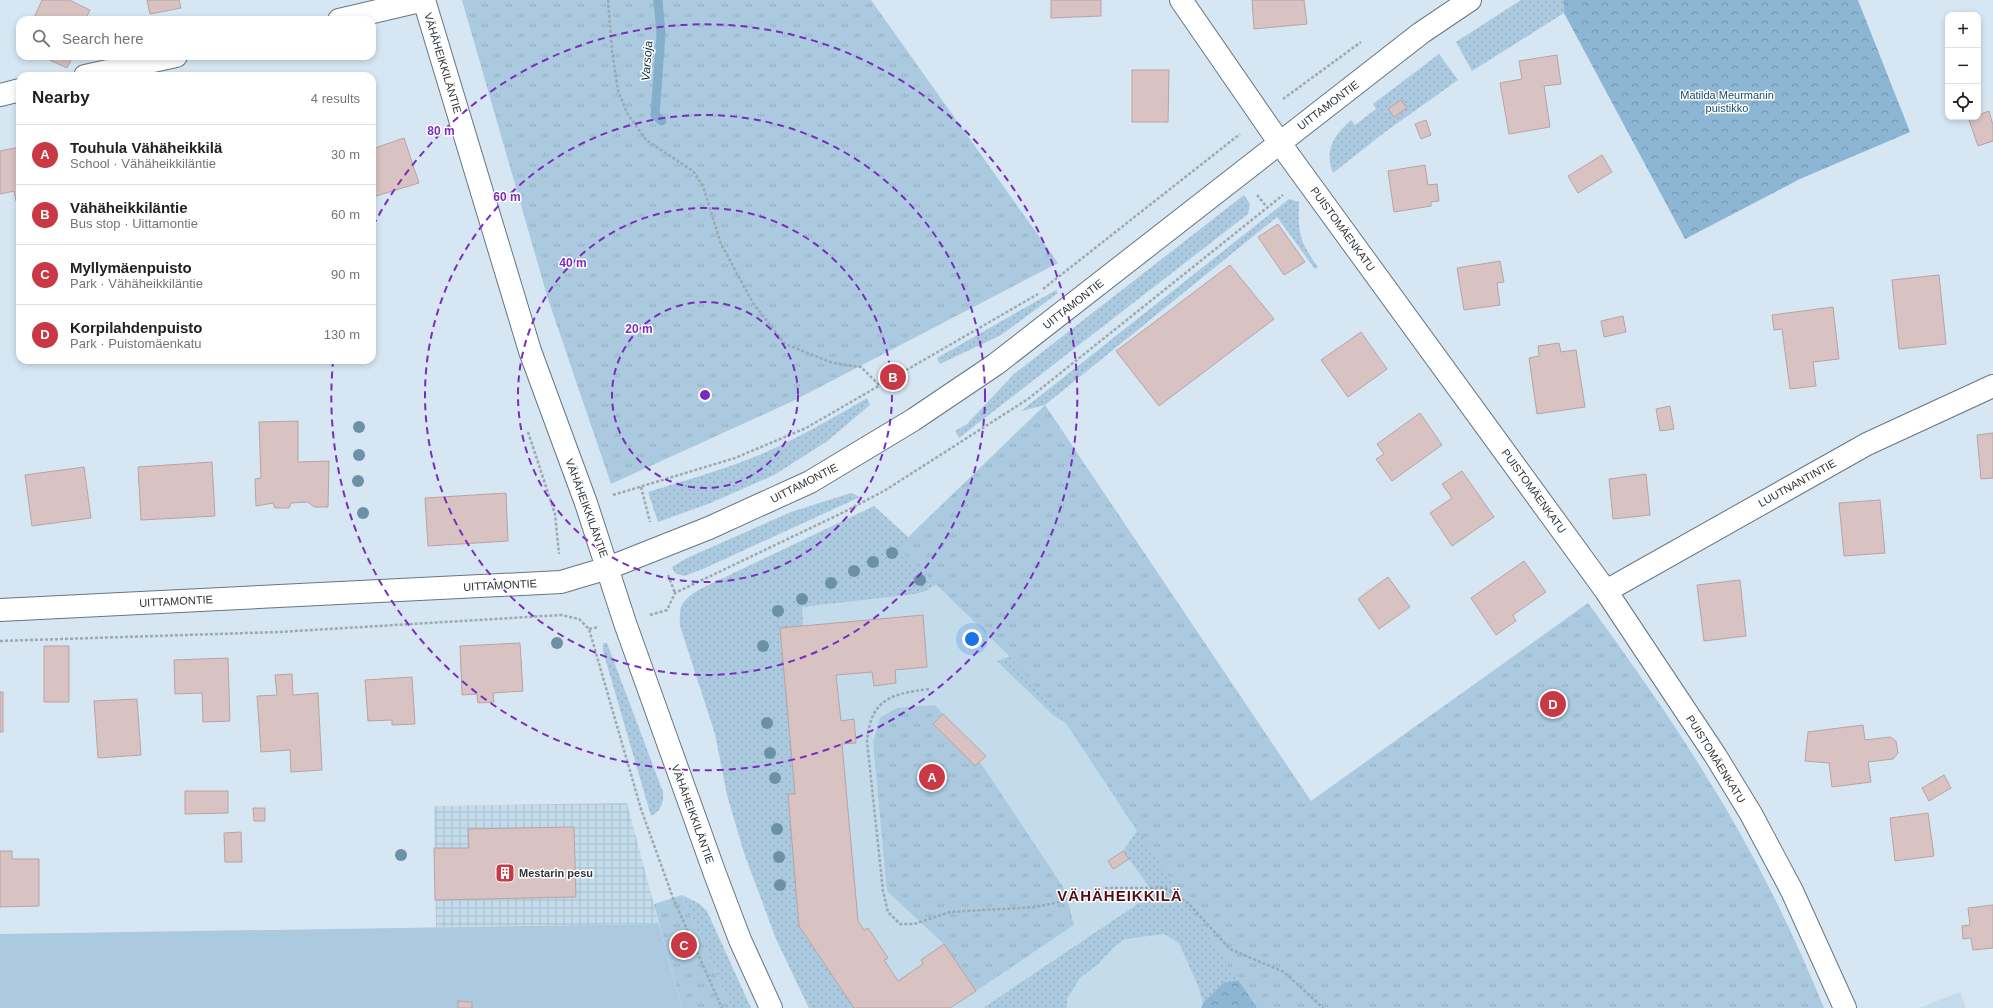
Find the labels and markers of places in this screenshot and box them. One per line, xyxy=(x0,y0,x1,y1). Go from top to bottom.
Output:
pin: B xyxy=(880,362,906,392)
centre of rings xyxy=(698,388,712,402)
pin: D xyxy=(1540,689,1566,719)
pin: A xyxy=(919,762,945,792)
building icon: Mestarin pesu xyxy=(494,862,516,884)
place label: Mestarin pesu xyxy=(519,867,593,879)
pin: C xyxy=(671,930,697,960)

